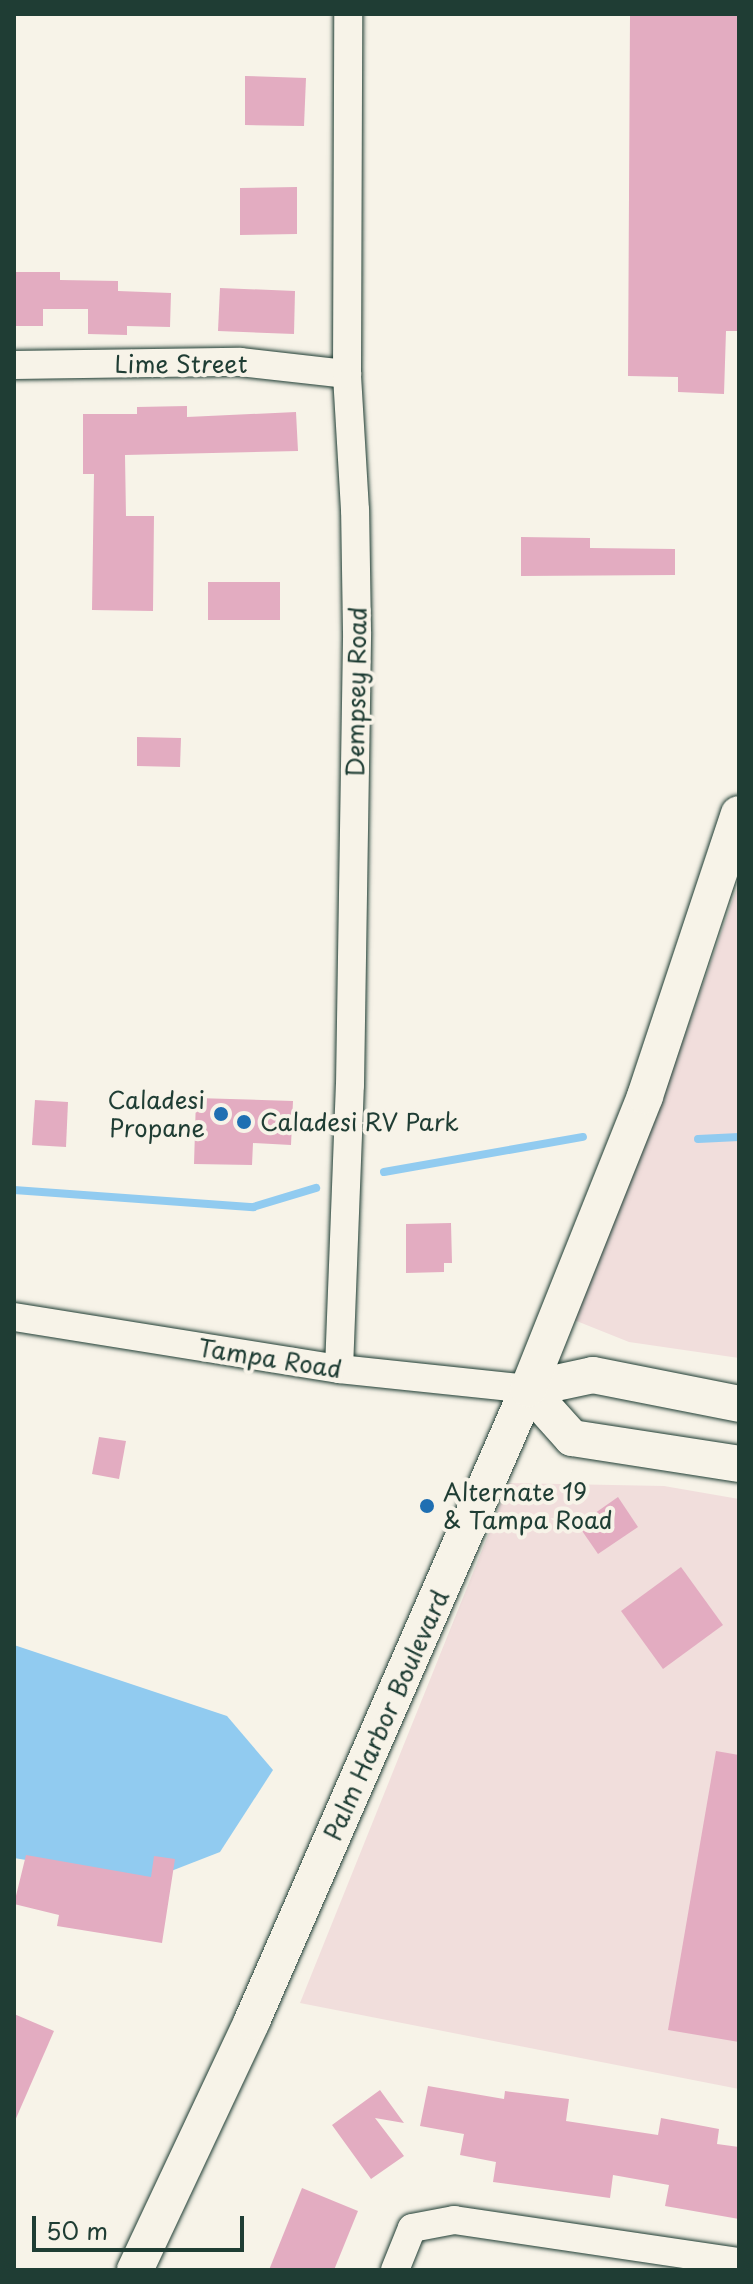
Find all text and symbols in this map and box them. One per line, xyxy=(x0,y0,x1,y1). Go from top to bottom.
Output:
street label: Lime Street xyxy=(114,350,248,378)
street label: Dempsey Road xyxy=(340,606,372,778)
place label: Caladesi Propane xyxy=(108,1086,205,1142)
marker: Caladesi Propane xyxy=(212,1105,230,1123)
place label: Caladesi RV Park xyxy=(260,1108,460,1136)
marker: Caladesi RV Park xyxy=(235,1113,253,1131)
street label: Tampa Road xyxy=(196,1332,344,1384)
place label: Alternate 19 & Tampa Road xyxy=(443,1478,614,1534)
marker: Alternate 19 & Tampa Road xyxy=(418,1497,436,1515)
street label: Palm Harbor Boulevard xyxy=(318,1586,454,1844)
scale bar xyxy=(36,2200,248,2250)
text: 50 m xyxy=(46,2212,108,2248)

